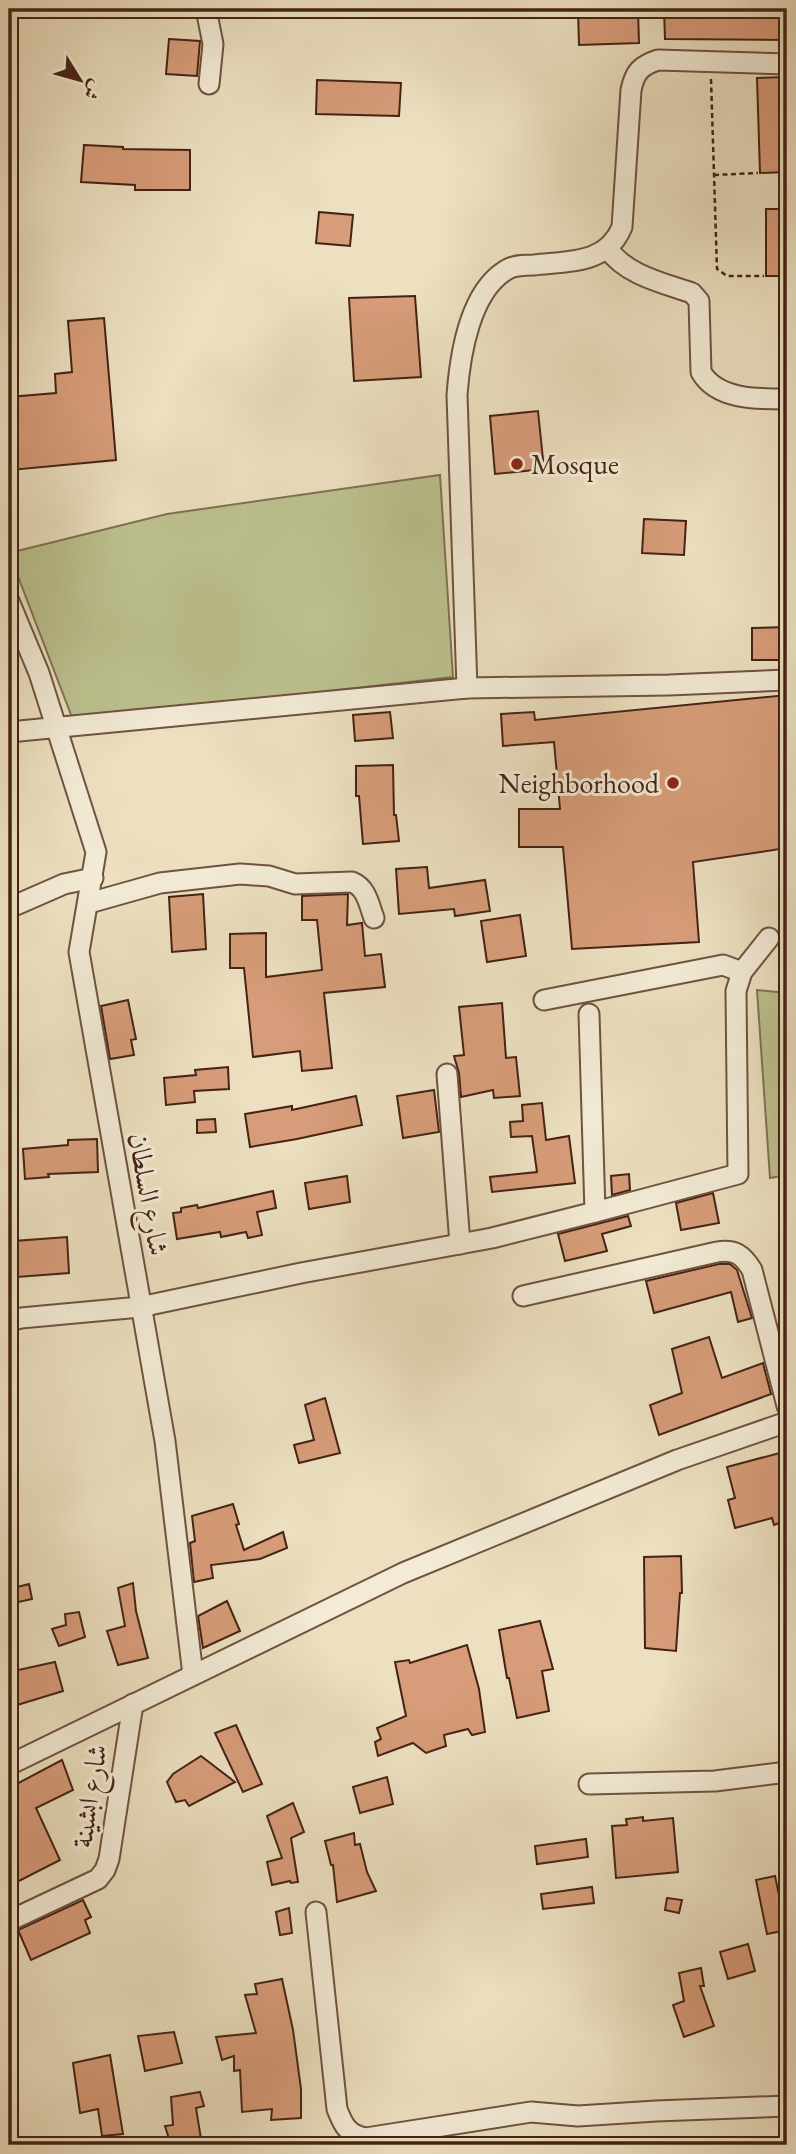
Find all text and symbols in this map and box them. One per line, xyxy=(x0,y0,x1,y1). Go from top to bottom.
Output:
north arrow xyxy=(46,46,116,116)
text: ش xyxy=(78,75,109,105)
place label: Mosque xyxy=(531,446,619,482)
marker: Mosque xyxy=(509,456,525,472)
place label: Neighborhood xyxy=(499,765,660,801)
marker: Neighborhood xyxy=(665,775,681,791)
street label: شارع السلطان xyxy=(115,1130,178,1259)
street label: شارع ابشينة xyxy=(63,1742,121,1851)

